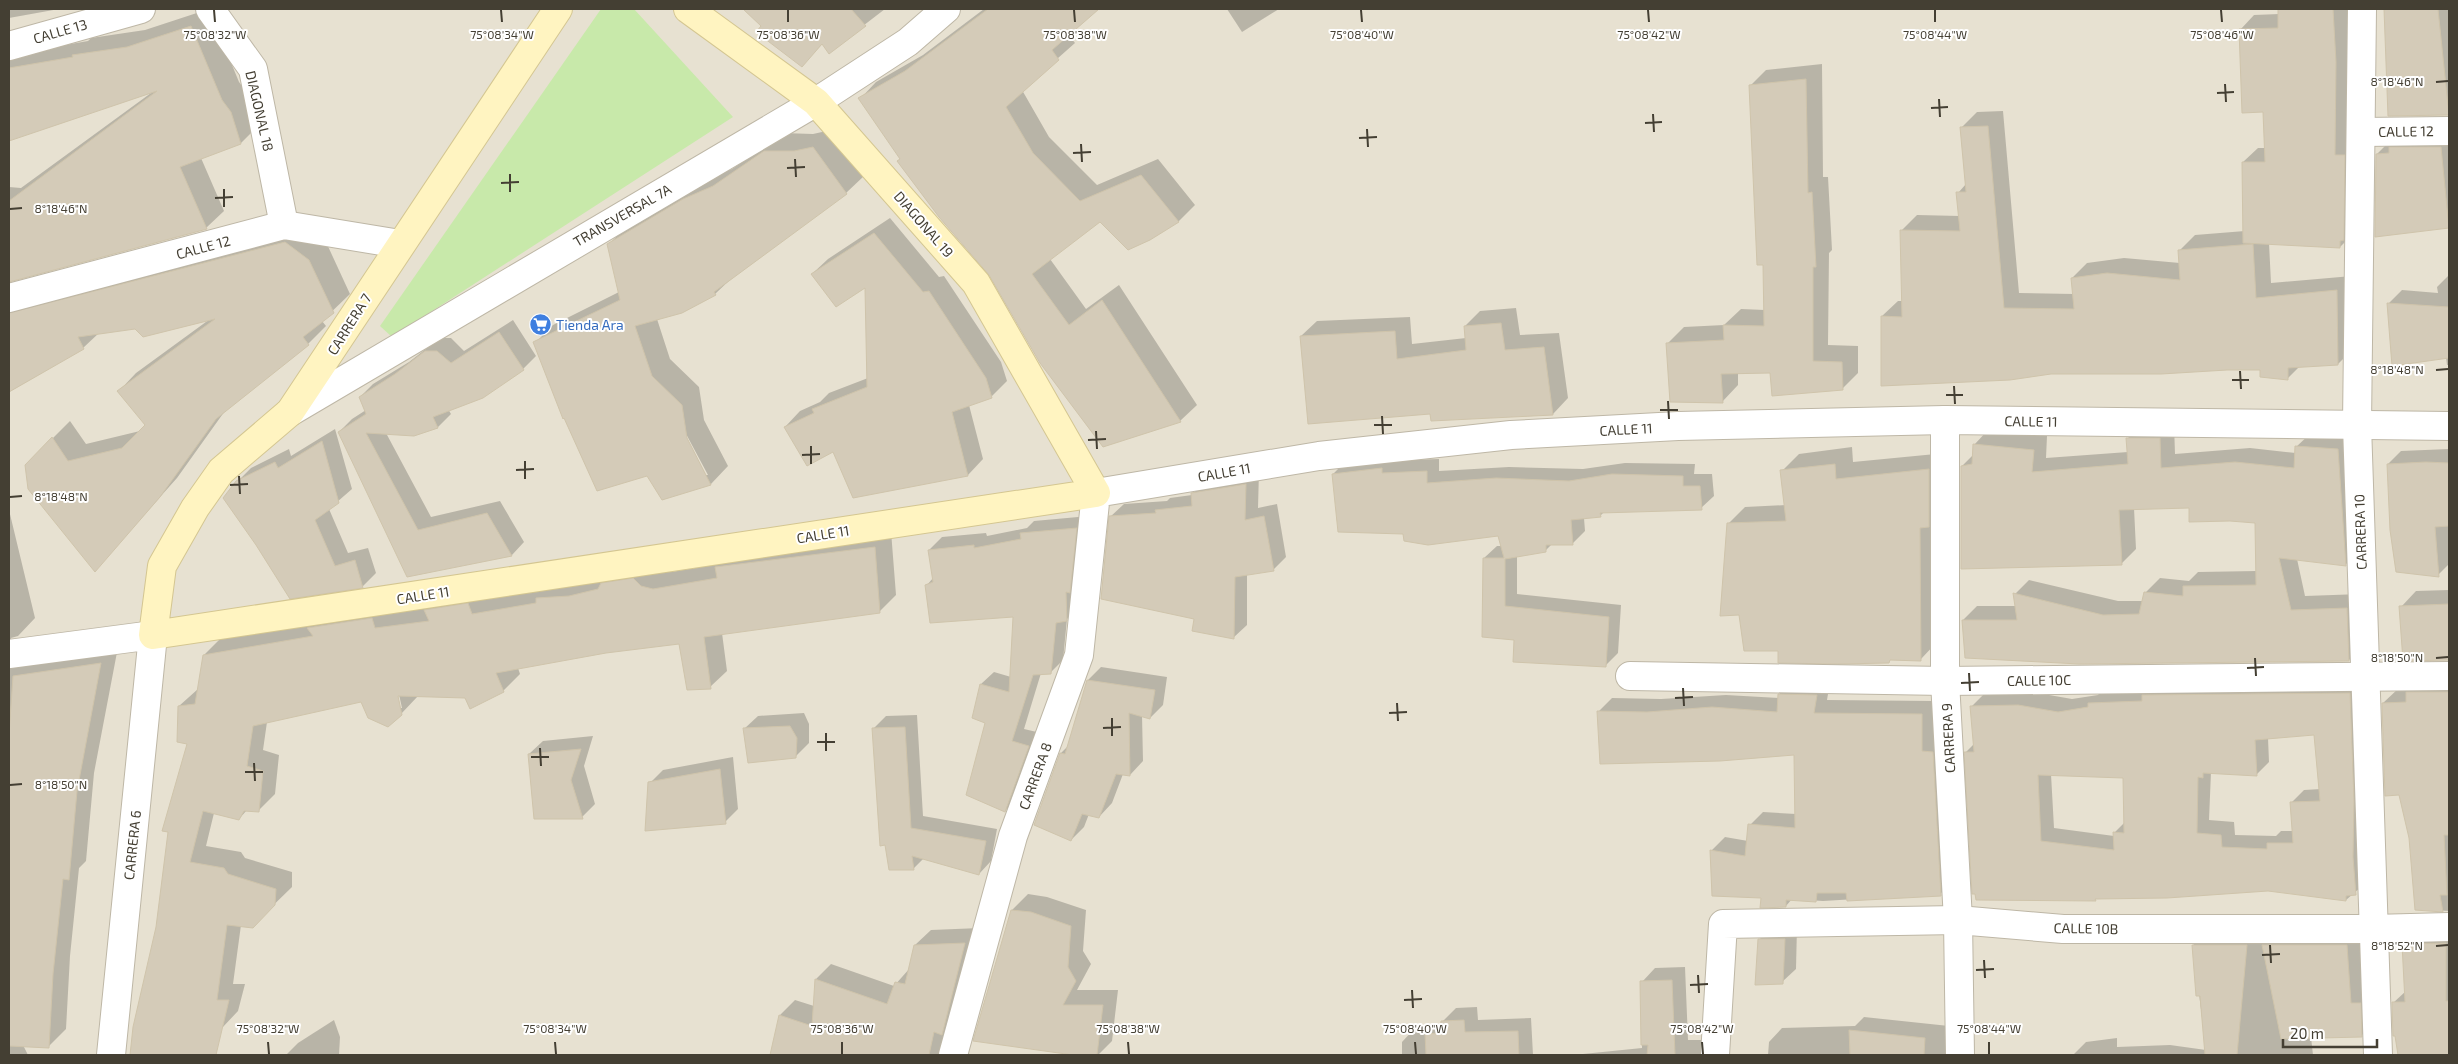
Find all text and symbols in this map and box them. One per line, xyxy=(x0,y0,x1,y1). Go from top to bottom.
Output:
street label: CALLE 13 xyxy=(31,15,89,47)
text: 75°08'32"W xyxy=(184,27,247,41)
text: 75°08'34"W xyxy=(470,27,534,41)
text: 75°08'36"W xyxy=(756,27,820,41)
text: 75°08'38"W xyxy=(1043,27,1107,41)
text: 75°08'40"W xyxy=(1330,27,1394,41)
text: 75°08'42"W xyxy=(1617,27,1681,41)
text: 75°08'44"W xyxy=(1903,27,1967,41)
text: 75°08'46"W xyxy=(2190,27,2254,41)
street label: DIAGONAL 18 xyxy=(242,69,278,153)
text: 8°18'46"N xyxy=(2371,74,2423,88)
street label: CALLE 12 xyxy=(2378,122,2434,140)
street label: TRANSVERSAL 7A xyxy=(570,180,674,250)
street label: DIAGONAL 19 xyxy=(891,188,957,260)
text: 8°18'46"N xyxy=(35,201,87,215)
street label: CALLE 12 xyxy=(174,232,232,262)
street label: CARRERA 7 xyxy=(323,290,375,358)
supermarket icon: Tienda Ara xyxy=(528,312,552,336)
place label: Tienda Ara xyxy=(556,316,624,333)
text: 8°18'48"N xyxy=(2370,362,2424,376)
street label: CALLE 11 xyxy=(2004,412,2058,430)
street label: CALLE 11 xyxy=(1599,419,1653,439)
street label: CALLE 11 xyxy=(1196,459,1252,485)
text: 8°18'48"N xyxy=(34,489,88,503)
street label: CARRERA 10 xyxy=(2350,494,2370,570)
street label: CALLE 11 xyxy=(795,521,851,547)
street label: CALLE 11 xyxy=(395,582,451,608)
text: 8°18'50"N xyxy=(2371,650,2423,664)
street label: CALLE 10C xyxy=(2007,671,2071,689)
street label: CARRERA 9 xyxy=(1938,703,1958,773)
street label: CARRERA 8 xyxy=(1015,740,1055,812)
text: 8°18'50"N xyxy=(35,777,87,791)
street label: CARRERA 6 xyxy=(120,809,144,881)
street label: CALLE 10B xyxy=(2053,919,2119,937)
text: 8°18'52"N xyxy=(2371,938,2423,952)
scale bar xyxy=(2283,1016,2377,1048)
text: 75°08'32"W xyxy=(237,1021,300,1035)
text: 75°08'34"W xyxy=(523,1021,587,1035)
text: 75°08'36"W xyxy=(810,1021,874,1035)
text: 75°08'38"W xyxy=(1096,1021,1160,1035)
text: 75°08'40"W xyxy=(1383,1021,1447,1035)
text: 75°08'42"W xyxy=(1670,1021,1734,1035)
text: 75°08'44"W xyxy=(1957,1021,2021,1035)
text: 20 m xyxy=(2290,1024,2324,1042)

